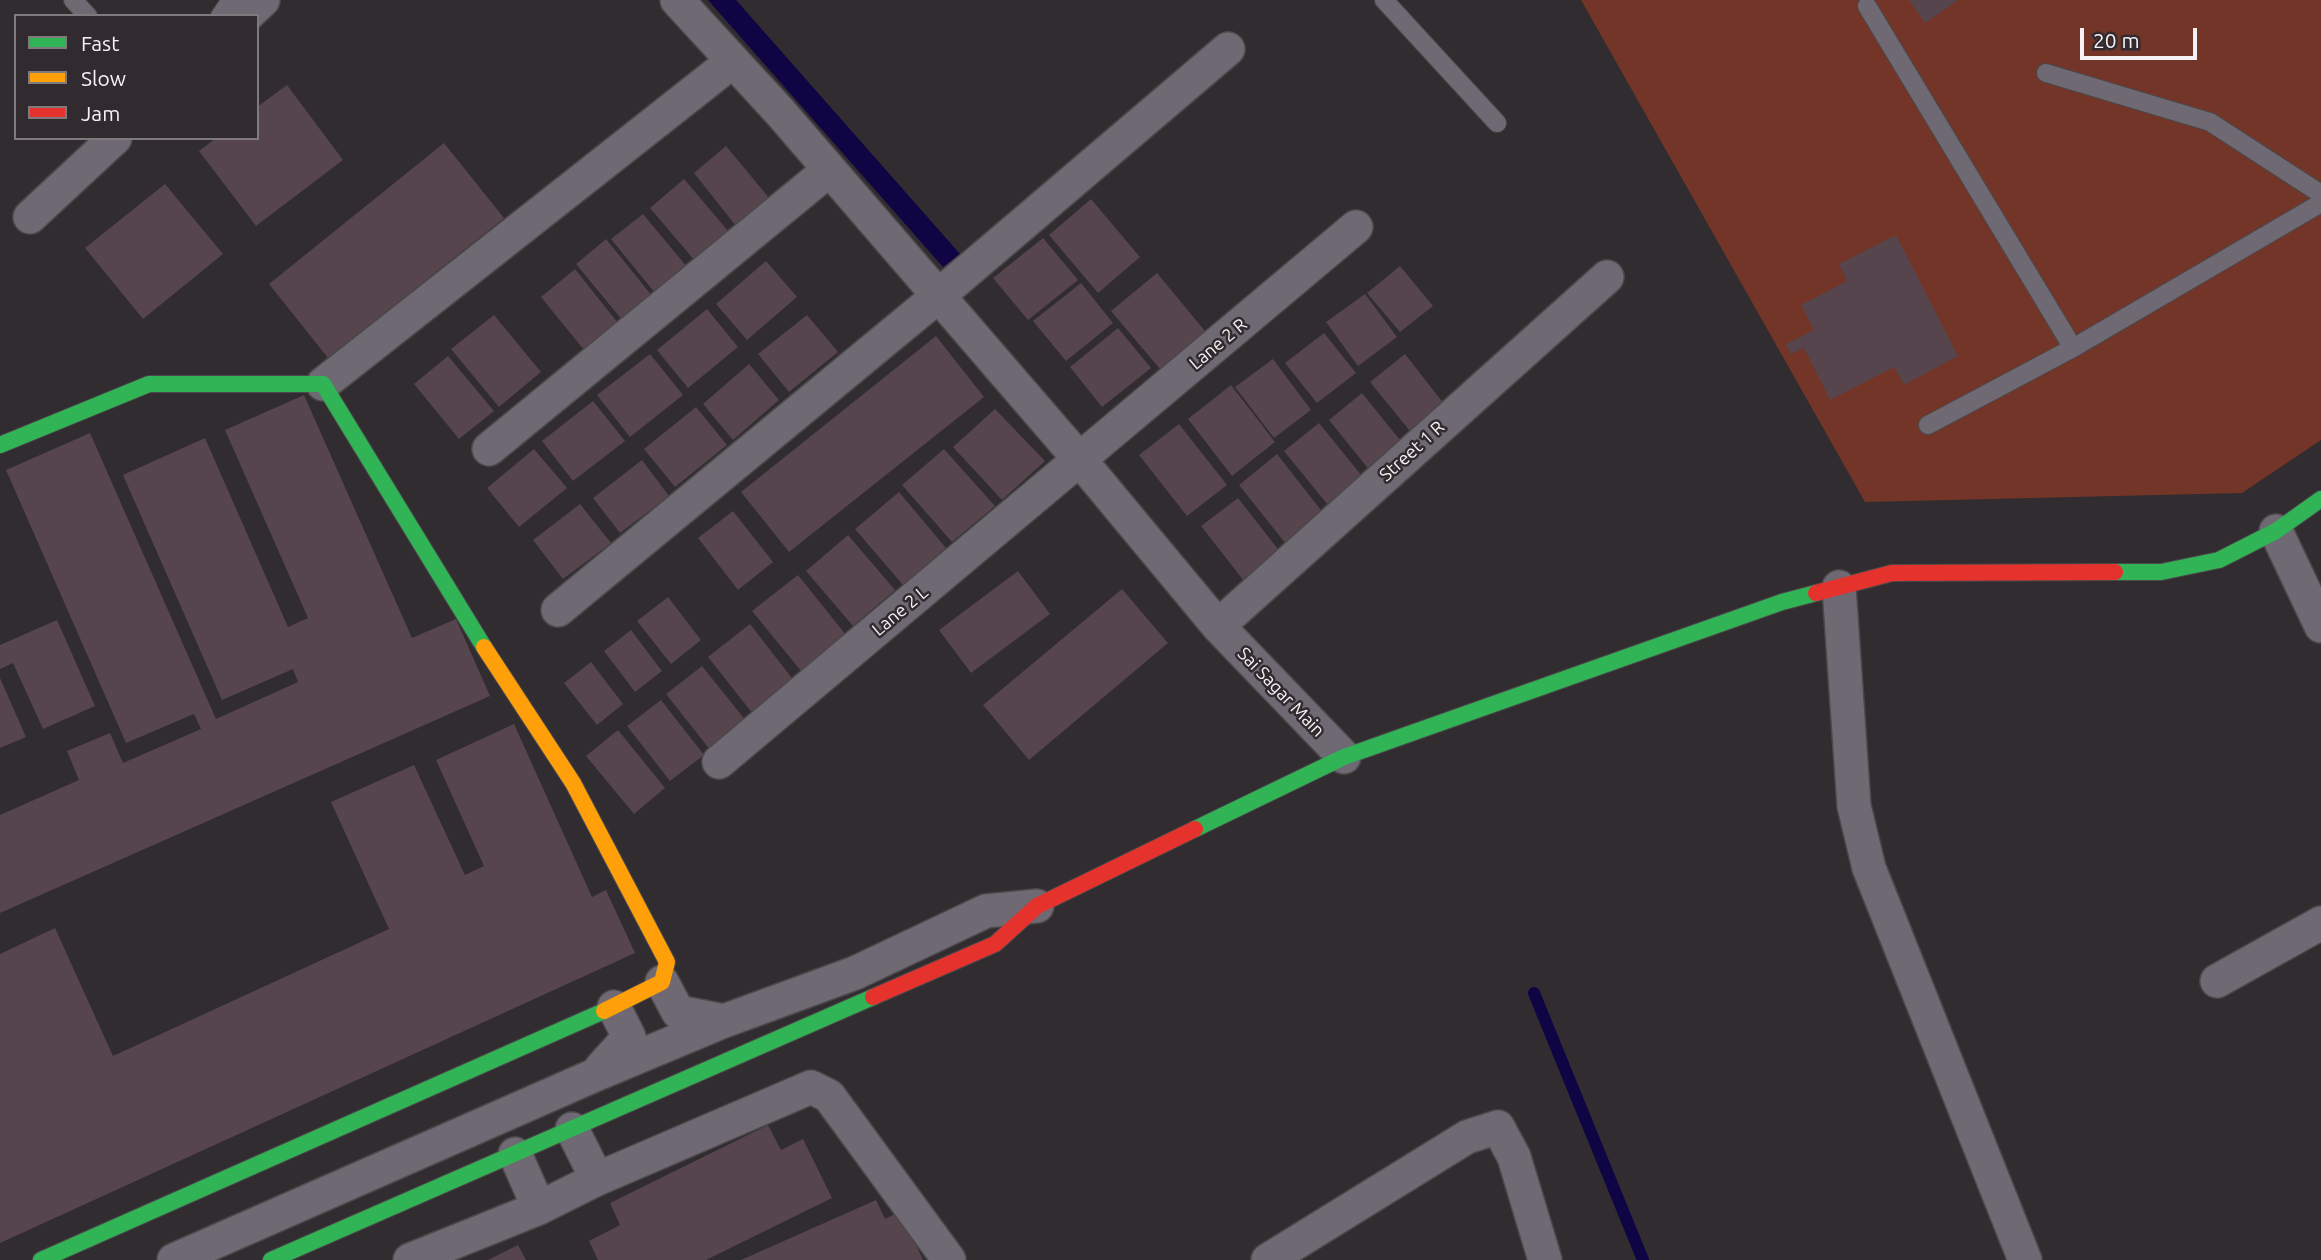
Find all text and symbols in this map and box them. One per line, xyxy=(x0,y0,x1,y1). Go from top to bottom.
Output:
legend xyxy=(14,14,259,140)
scale bar xyxy=(2083,14,2200,58)
text: 20 m xyxy=(2093,28,2140,52)
text: Fast xyxy=(81,31,119,55)
text: Slow xyxy=(81,66,126,90)
text: Jam xyxy=(81,101,120,125)
street label: Lane 2 R xyxy=(1185,314,1251,374)
street label: Street 1 R xyxy=(1375,416,1449,486)
street label: Lane 2 L xyxy=(868,581,932,641)
street label: Sai Sagar Main xyxy=(1233,643,1329,741)

